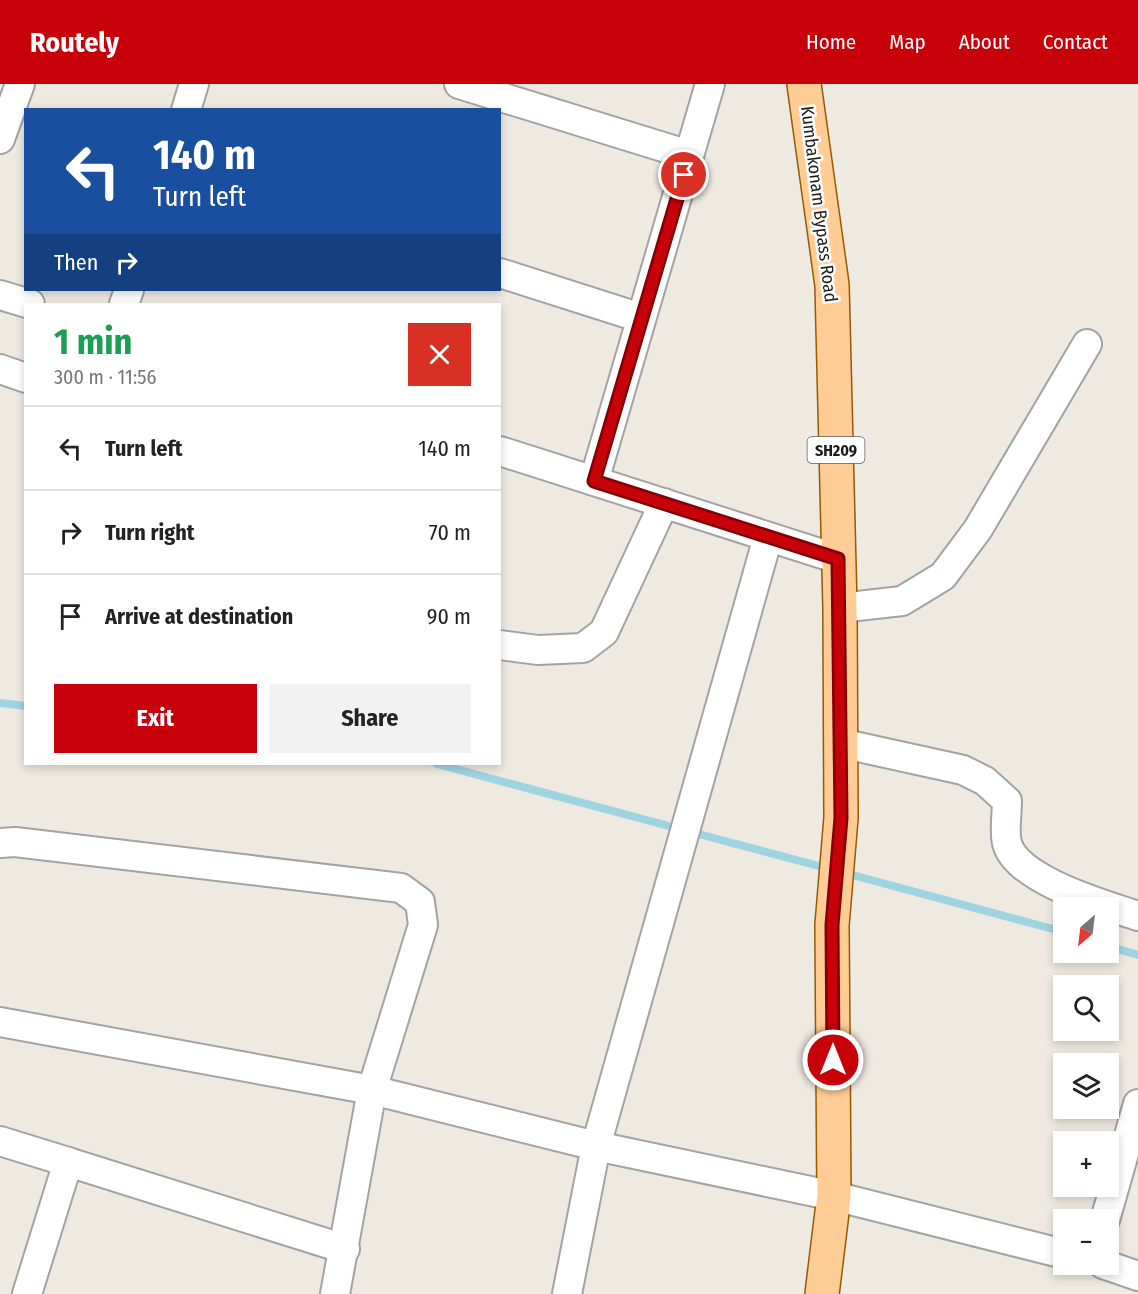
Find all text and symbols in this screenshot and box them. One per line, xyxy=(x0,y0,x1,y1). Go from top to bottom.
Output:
text: Routely xyxy=(30,26,119,59)
text: Home xyxy=(806,29,856,55)
text: Map xyxy=(889,29,926,55)
text: About xyxy=(959,29,1010,55)
text: Contact xyxy=(1043,29,1108,55)
street label: Kumbakonam Bypass Road xyxy=(796,105,842,303)
text: 140 m xyxy=(153,130,256,180)
icon: left xyxy=(54,132,132,210)
pin xyxy=(658,149,709,200)
icon: arrive xyxy=(667,158,700,191)
text: Turn left xyxy=(153,181,246,213)
icon: right xyxy=(110,246,143,279)
text: Then xyxy=(54,249,98,276)
text: 1 min xyxy=(54,320,132,364)
button: close xyxy=(408,323,471,386)
text: 300 m · 11:56 xyxy=(54,365,156,389)
icon: left xyxy=(54,432,87,465)
text: Turn left xyxy=(105,435,183,462)
text: 140 m xyxy=(418,435,471,462)
road number: SH209 xyxy=(808,437,864,463)
icon: right xyxy=(54,516,87,549)
text: Turn right xyxy=(105,519,194,546)
text: 70 m xyxy=(429,519,471,546)
icon: arrive xyxy=(54,600,87,633)
text: Arrive at destination xyxy=(105,603,293,630)
text: 90 m xyxy=(427,603,471,630)
button: Exit xyxy=(54,684,257,753)
button: Share xyxy=(269,684,471,753)
north arrow xyxy=(1053,897,1119,963)
map controls xyxy=(1053,897,1119,1275)
button: search xyxy=(1053,975,1119,1041)
position arrow xyxy=(801,1028,865,1092)
button: layers xyxy=(1053,1053,1119,1119)
button: + xyxy=(1053,1131,1119,1197)
button: − xyxy=(1053,1209,1119,1275)

